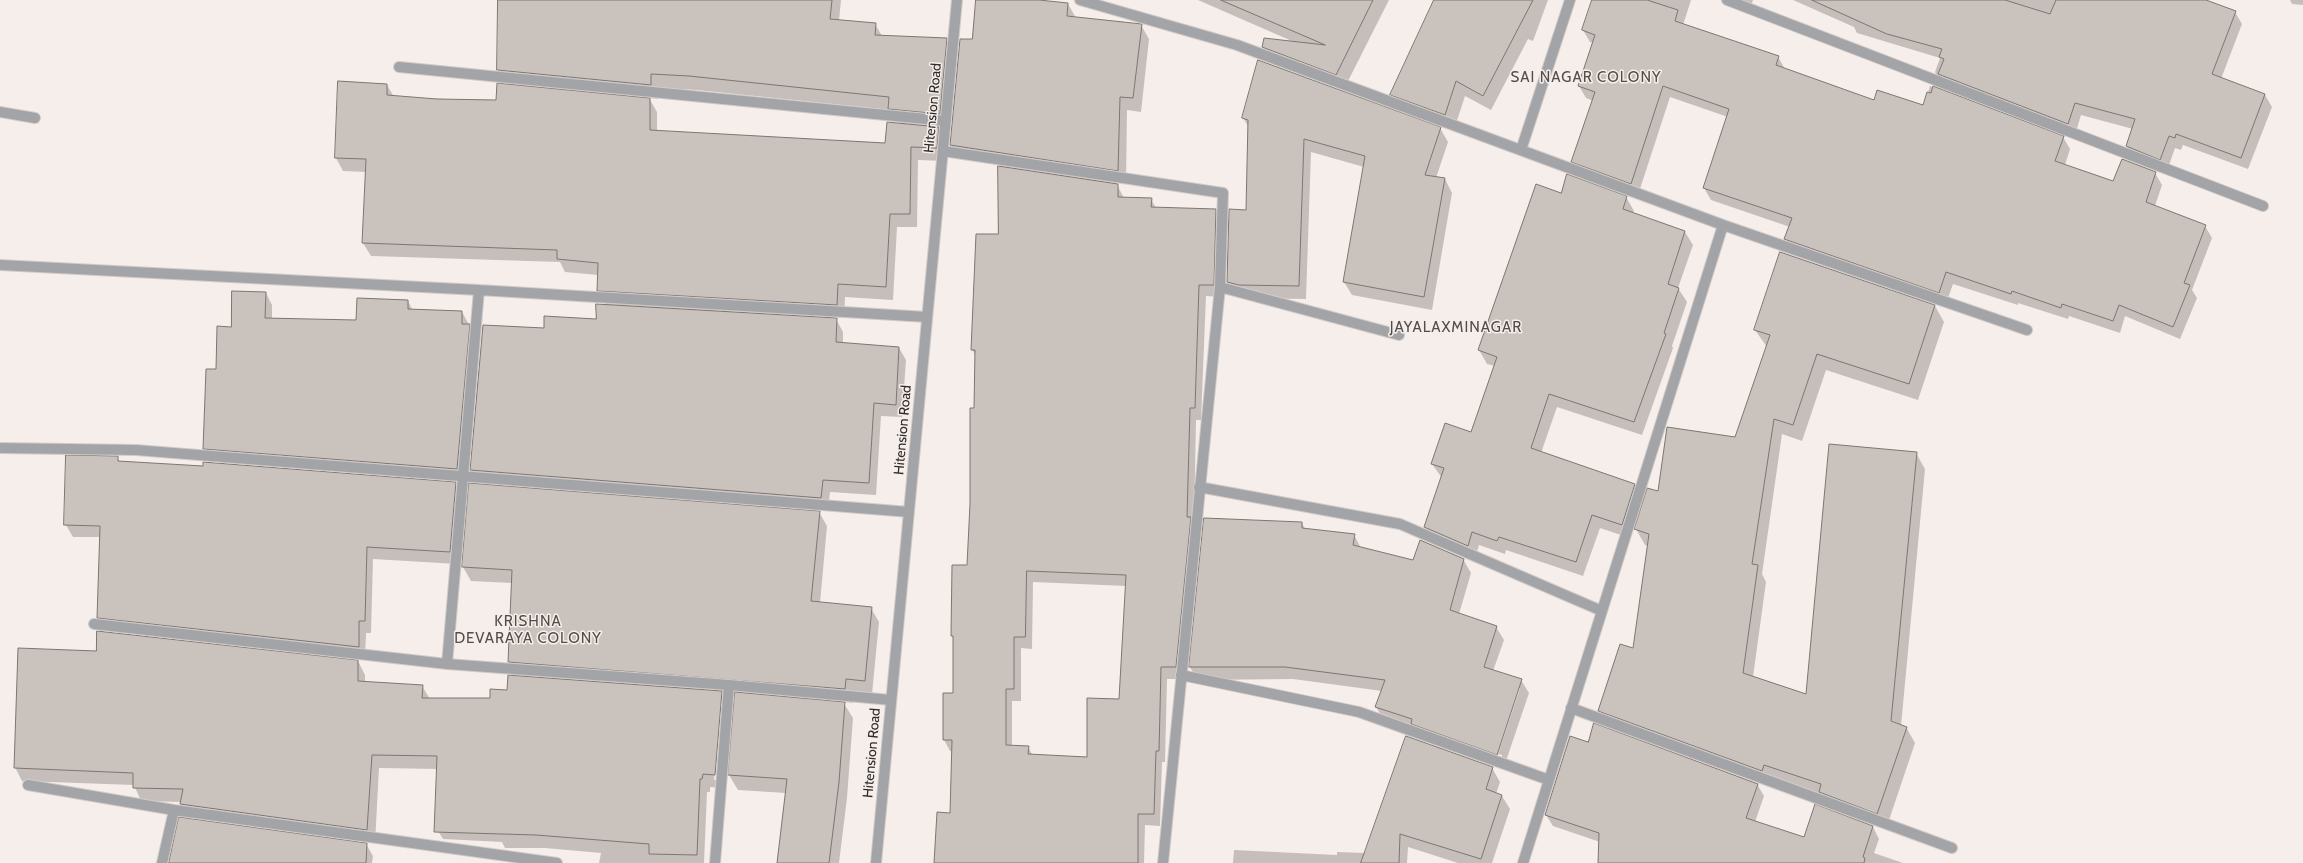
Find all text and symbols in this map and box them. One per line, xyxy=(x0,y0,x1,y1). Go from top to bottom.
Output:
street label: Hitension Road xyxy=(921,62,945,154)
district label: SAI NAGAR COLONY xyxy=(1511,69,1661,87)
district label: JAYALAXMINAGAR xyxy=(1390,319,1522,337)
street label: Hitension Road xyxy=(891,384,915,476)
district label: KRISHNA DEVARAYA COLONY xyxy=(454,613,602,648)
street label: Hitension Road xyxy=(860,707,884,799)

